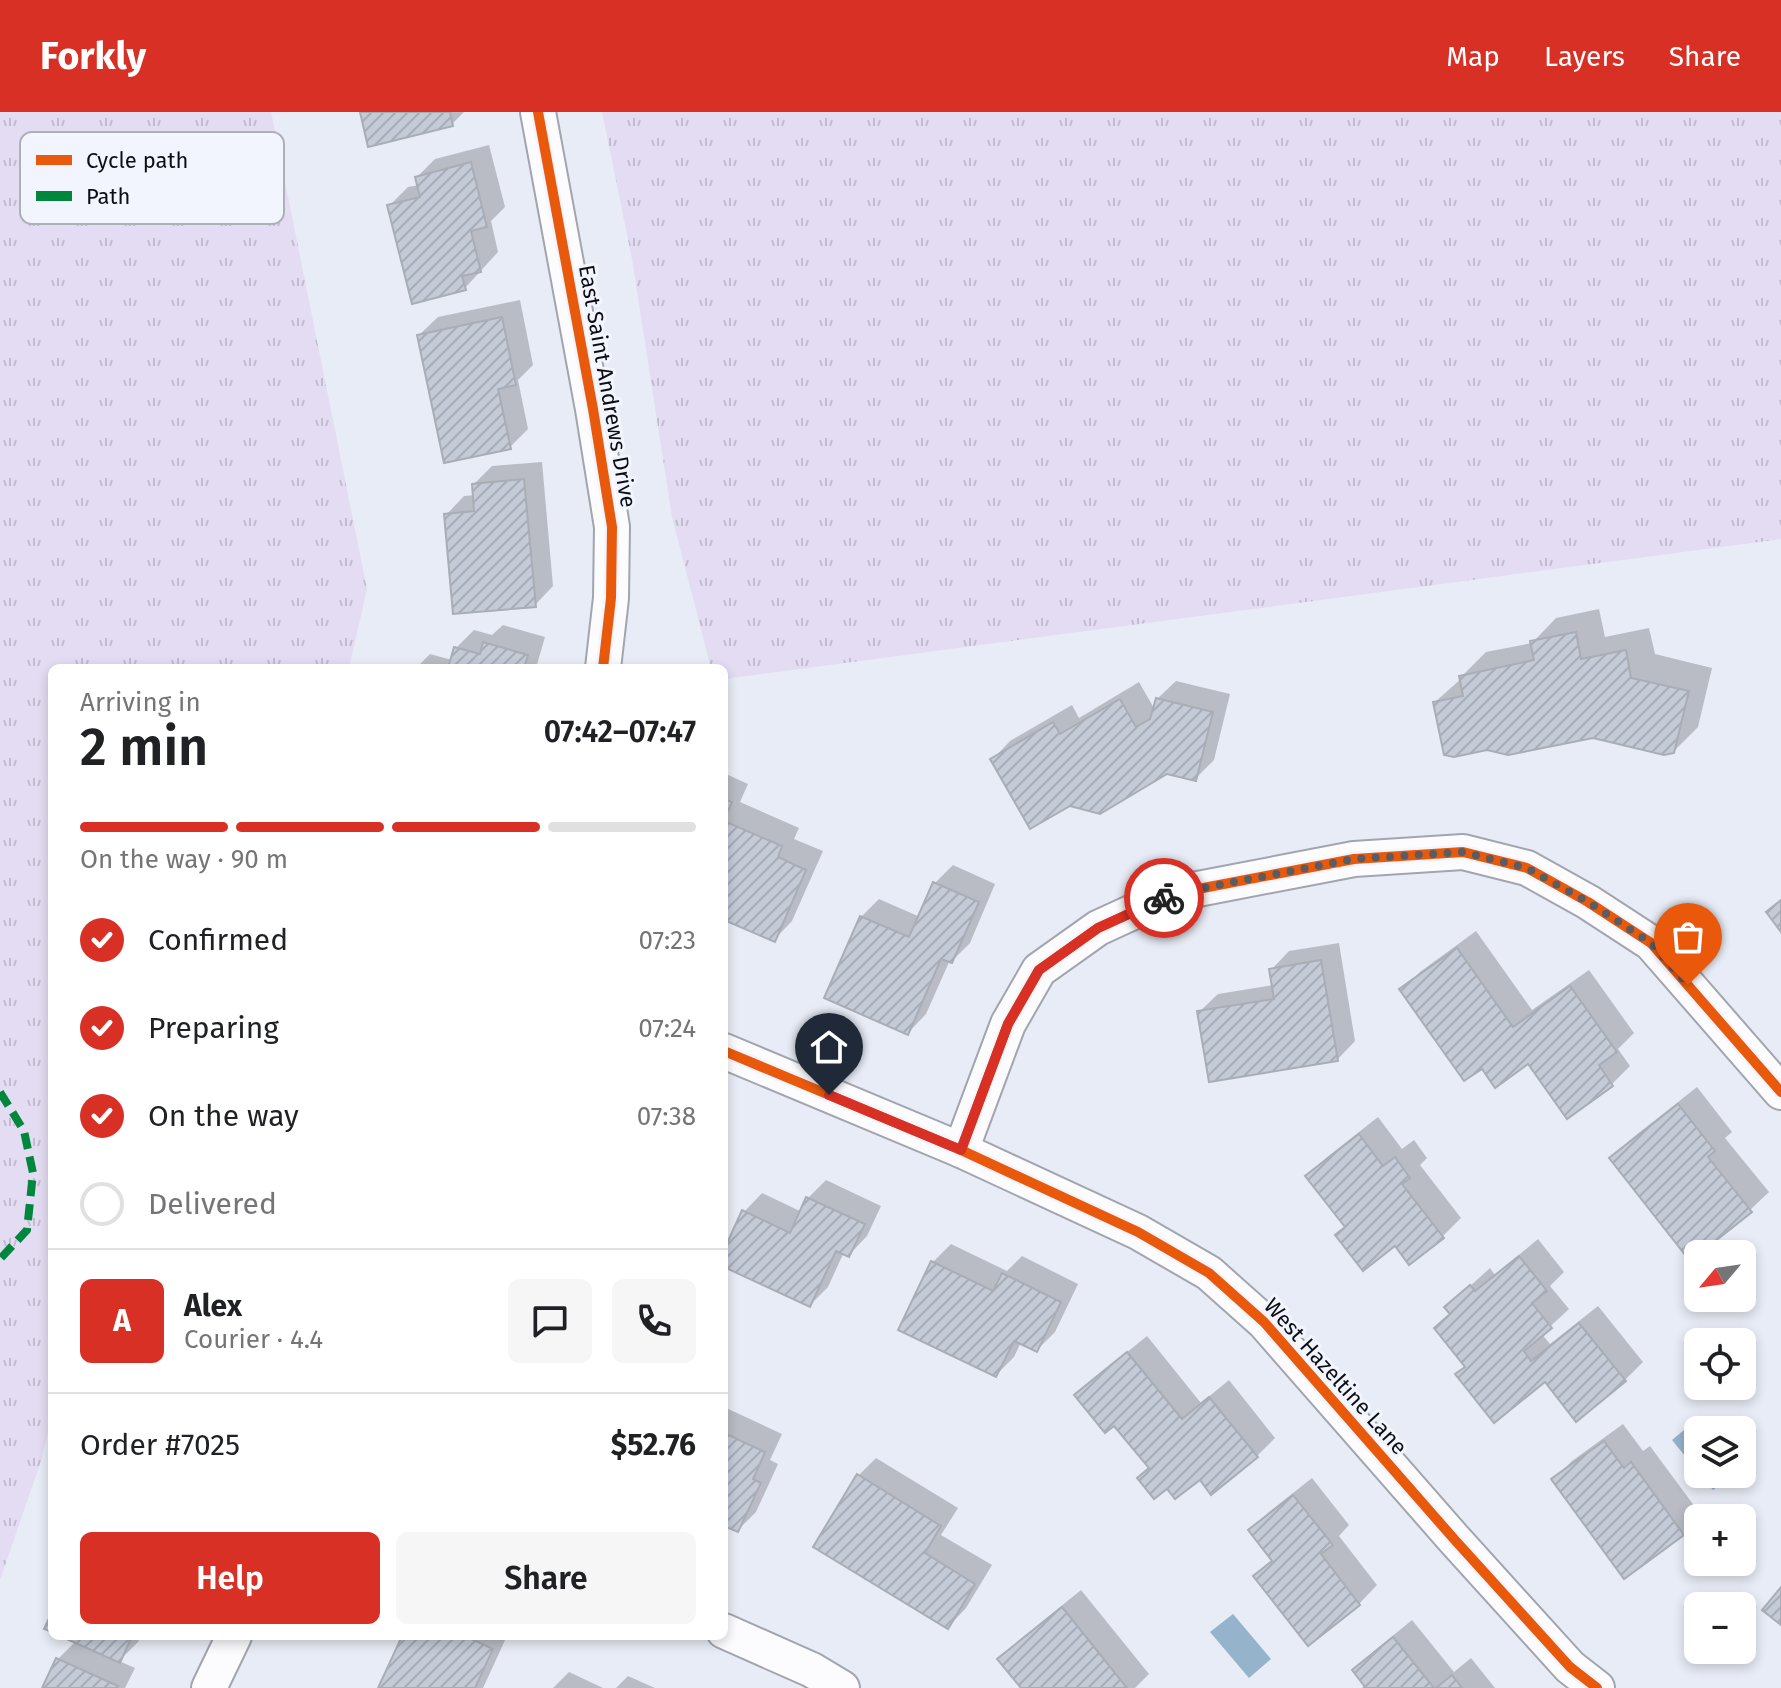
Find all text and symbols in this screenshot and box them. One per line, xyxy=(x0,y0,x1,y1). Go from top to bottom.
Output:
text: Forkly xyxy=(40,33,146,79)
text: Map xyxy=(1446,40,1500,73)
text: Layers xyxy=(1544,40,1625,73)
text: Share xyxy=(1669,40,1741,73)
legend xyxy=(20,132,284,224)
text: Cycle path xyxy=(86,147,188,174)
text: Path xyxy=(86,183,130,210)
street label: East Saint Andrews Drive xyxy=(573,263,642,510)
text: Arriving in xyxy=(80,687,201,718)
text: 07:42–07:47 xyxy=(544,714,696,750)
text: 2 min xyxy=(80,716,208,779)
text: On the way · 90 m xyxy=(80,844,288,875)
courier xyxy=(1124,858,1204,938)
icon: bike xyxy=(1142,876,1186,920)
pin xyxy=(1654,903,1722,985)
icon: bag xyxy=(1666,915,1710,959)
icon: check xyxy=(80,918,124,962)
text: Confirmed xyxy=(148,922,288,958)
text: 07:23 xyxy=(639,925,696,956)
icon: check xyxy=(80,1006,124,1050)
text: Preparing xyxy=(148,1010,279,1046)
text: 07:24 xyxy=(638,1013,696,1044)
pin xyxy=(795,1013,863,1095)
icon: home xyxy=(807,1025,851,1069)
icon: check xyxy=(80,1094,124,1138)
text: On the way xyxy=(148,1098,299,1134)
text: 07:38 xyxy=(637,1101,696,1132)
text: Delivered xyxy=(148,1186,277,1222)
north arrow xyxy=(1684,1240,1756,1312)
map controls xyxy=(1684,1240,1756,1664)
button: chat xyxy=(508,1279,592,1363)
button: phone xyxy=(612,1279,696,1363)
text: Alex xyxy=(184,1288,242,1324)
street label: West Hazeltine Lane xyxy=(1258,1293,1413,1460)
text: A xyxy=(113,1303,131,1339)
text: Courier · 4.4 xyxy=(184,1324,323,1355)
button: locate xyxy=(1684,1328,1756,1400)
button: layers xyxy=(1684,1416,1756,1488)
text: Order #7025 xyxy=(80,1427,240,1463)
text: $52.76 xyxy=(611,1427,696,1463)
button: + xyxy=(1684,1504,1756,1576)
button: Help xyxy=(80,1532,380,1624)
button: Share xyxy=(396,1532,696,1624)
button: − xyxy=(1684,1592,1756,1664)

